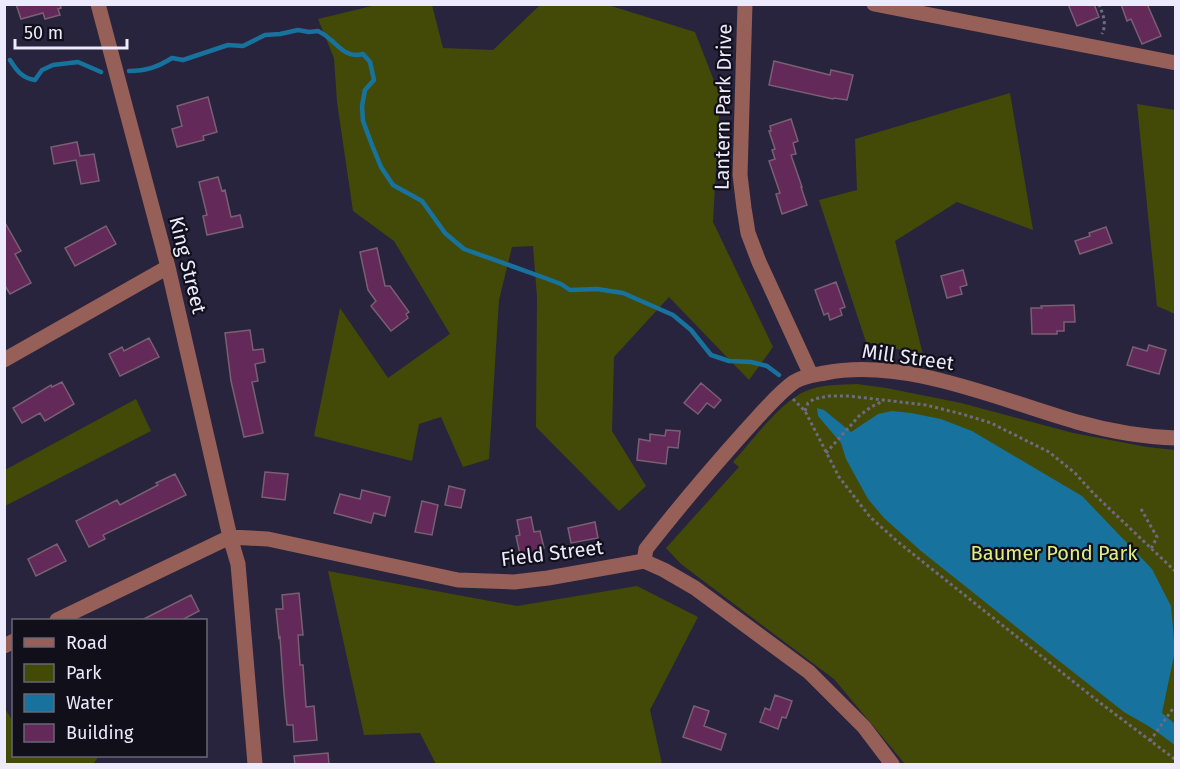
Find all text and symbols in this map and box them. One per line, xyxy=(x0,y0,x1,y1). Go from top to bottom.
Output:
scale bar xyxy=(15,12,128,50)
text: 50 m xyxy=(24,22,63,44)
street label: Lantern Park Drive xyxy=(710,24,736,190)
street label: King Street xyxy=(164,214,212,317)
street label: Mill Street xyxy=(861,339,956,375)
street label: Field Street xyxy=(499,535,605,571)
park label: Baumer Pond Park xyxy=(971,541,1138,565)
legend xyxy=(12,619,207,757)
text: Road xyxy=(66,632,108,654)
text: Park xyxy=(66,662,102,684)
text: Water xyxy=(66,692,113,714)
text: Building xyxy=(66,722,134,744)

